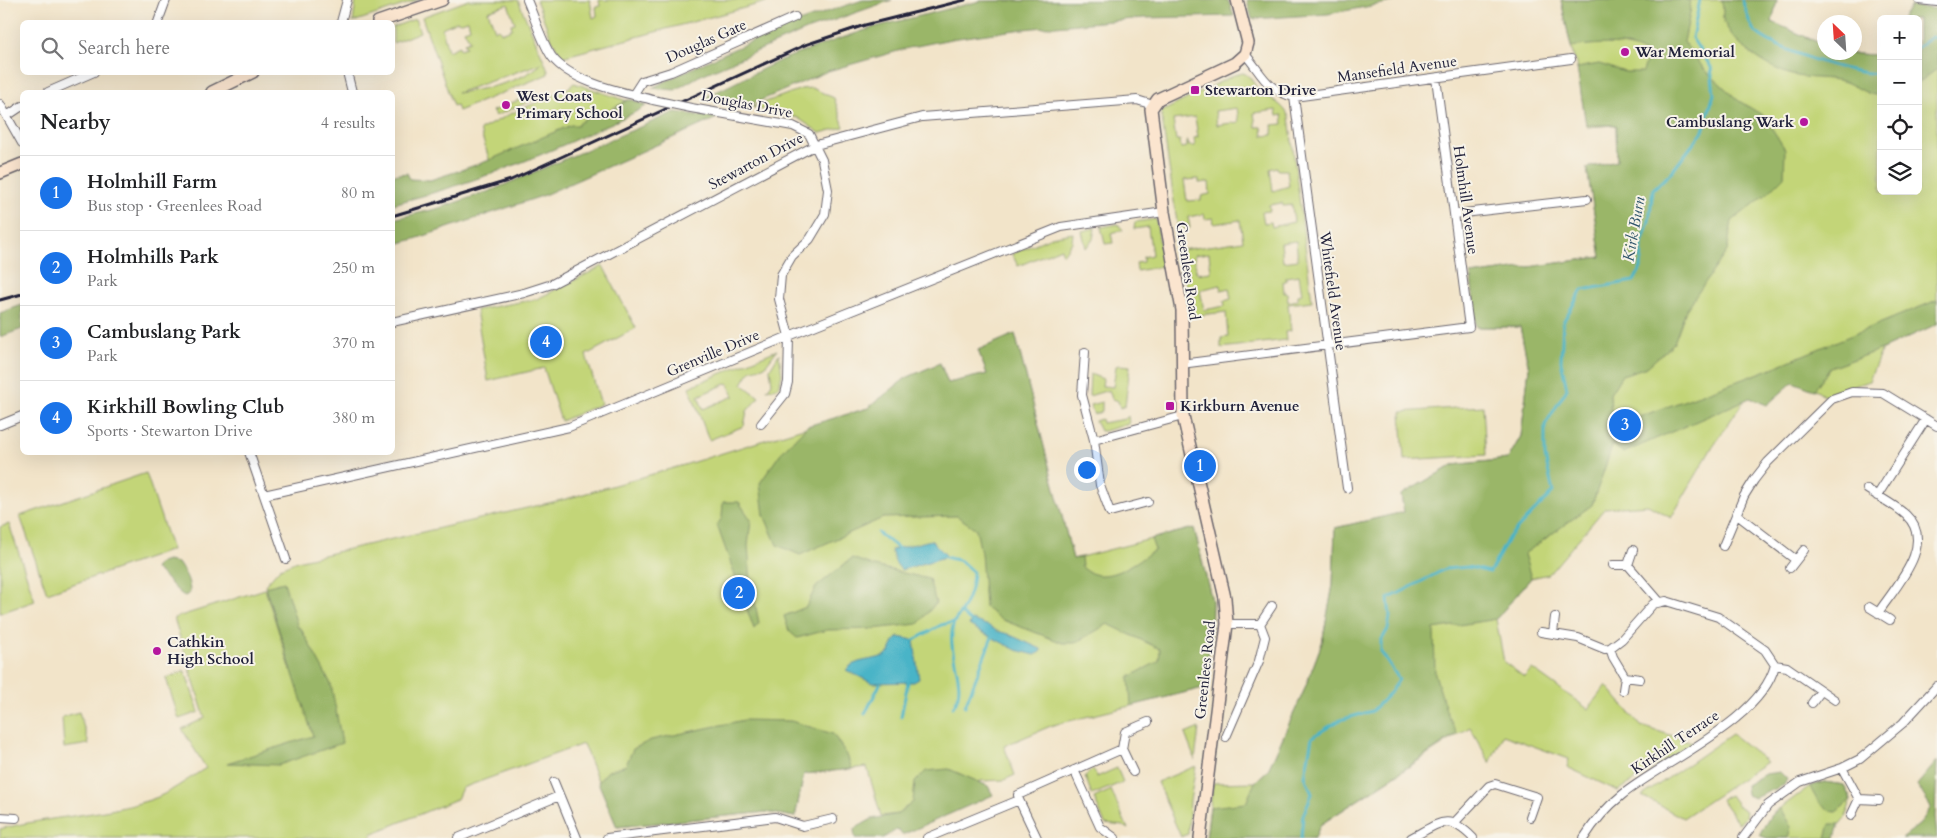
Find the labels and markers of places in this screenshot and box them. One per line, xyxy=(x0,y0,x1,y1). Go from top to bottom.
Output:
place label: War Memorial xyxy=(1634,42,1735,62)
marker: War Memorial xyxy=(1619,46,1631,58)
place label: Stewarton Drive xyxy=(1205,80,1316,100)
marker: Stewarton Drive xyxy=(1189,84,1201,96)
place label: West Coats Primary School xyxy=(515,86,623,123)
marker: West Coats Primary School xyxy=(500,99,512,111)
place label: Cambuslang Wark xyxy=(1666,112,1795,132)
marker: Cambuslang Wark xyxy=(1798,116,1810,128)
pin: 4 xyxy=(530,323,562,361)
place label: Kirkburn Avenue xyxy=(1180,396,1299,416)
marker: Kirkburn Avenue xyxy=(1164,400,1176,412)
pin: 3 xyxy=(1609,406,1641,444)
pin: 1 xyxy=(1184,447,1216,485)
pin: 2 xyxy=(723,574,755,612)
place label: Cathkin High School xyxy=(167,632,254,669)
marker: Cathkin High School xyxy=(151,645,163,657)

